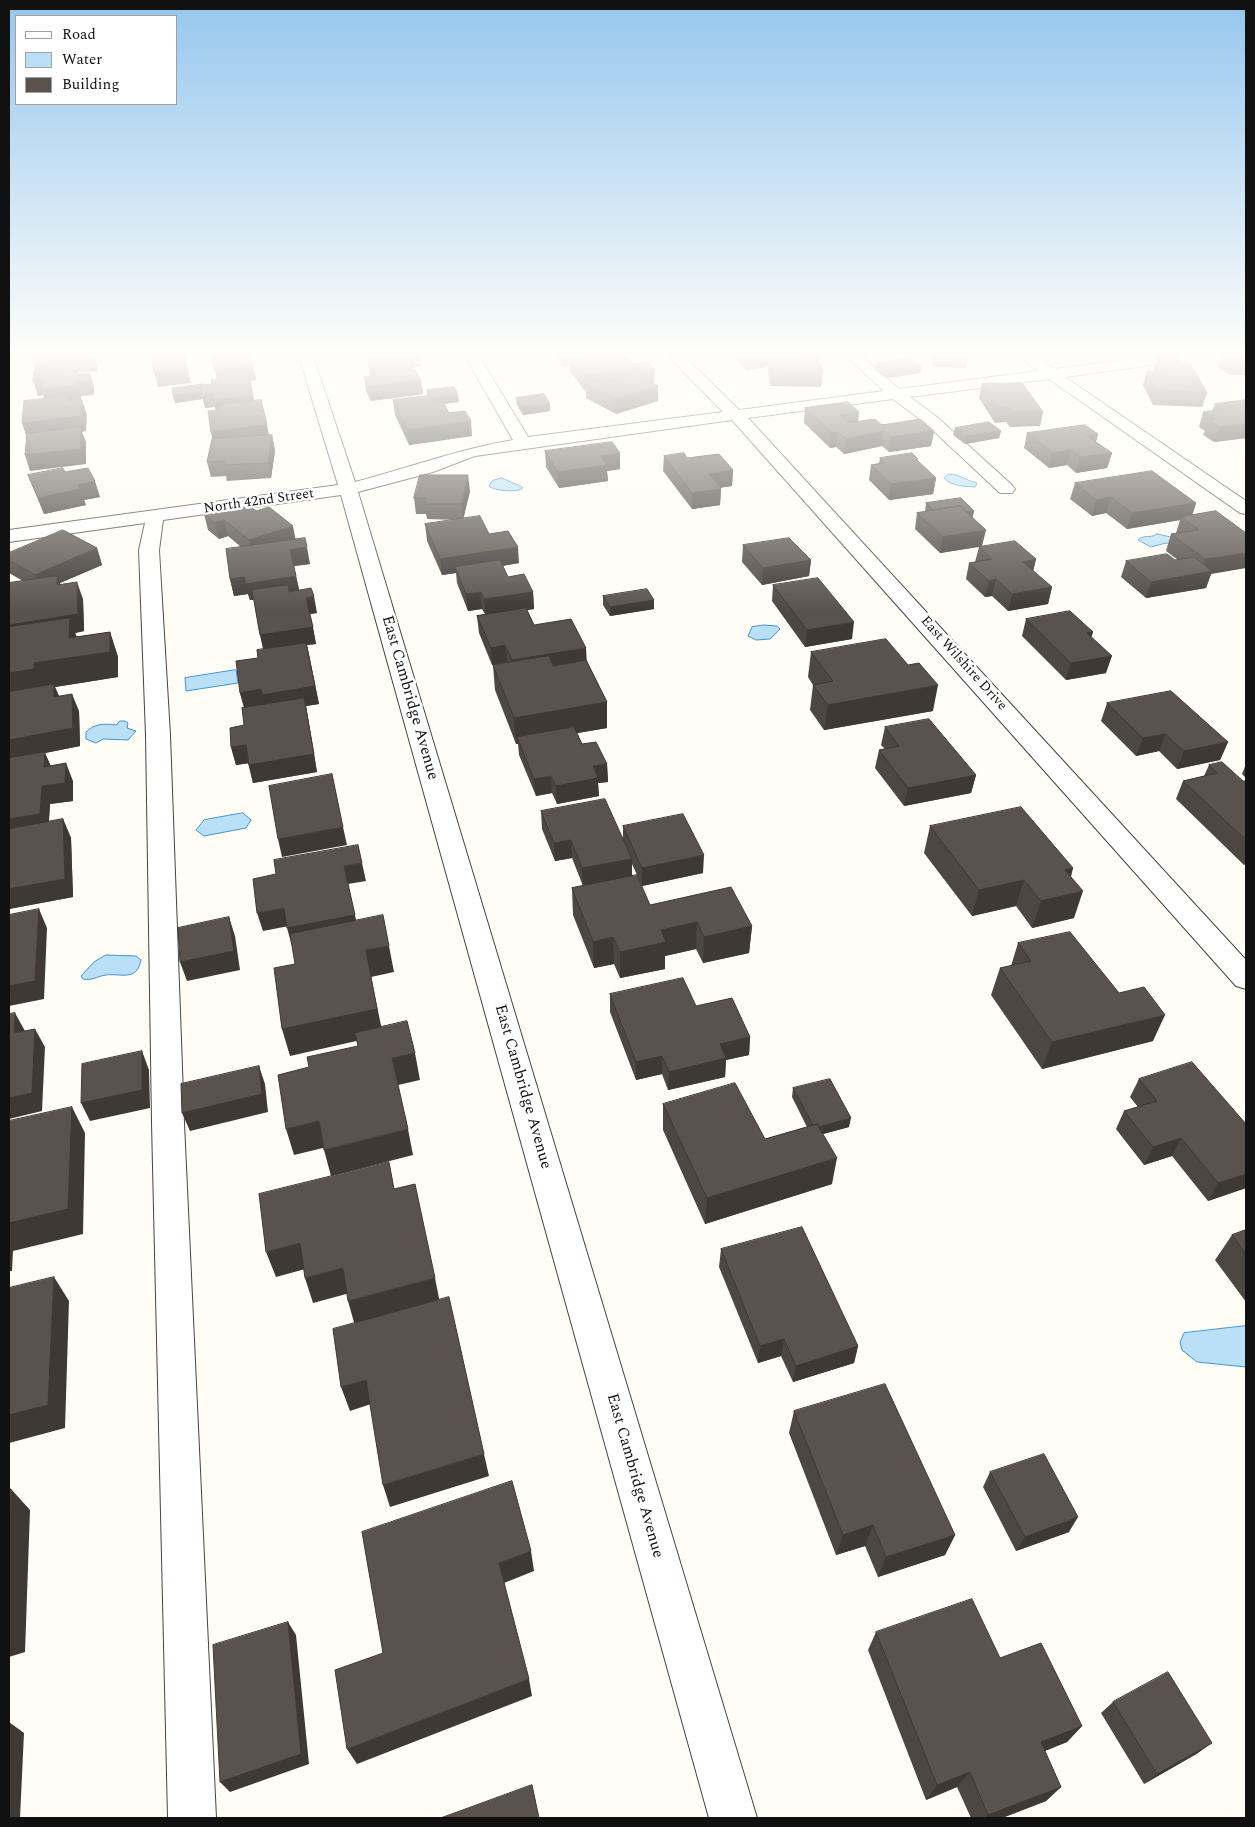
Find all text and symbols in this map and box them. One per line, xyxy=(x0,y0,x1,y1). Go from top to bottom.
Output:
legend xyxy=(15,15,178,105)
text: Road xyxy=(62,23,96,46)
text: Water xyxy=(62,48,102,71)
text: Building xyxy=(62,73,119,96)
street label: North 42nd Street xyxy=(203,486,315,518)
street label: East Wilshire Drive xyxy=(916,613,1010,715)
street label: East Cambridge Avenue xyxy=(376,614,442,782)
street label: East Cambridge Avenue xyxy=(489,1003,555,1171)
street label: East Cambridge Avenue xyxy=(601,1392,667,1560)

